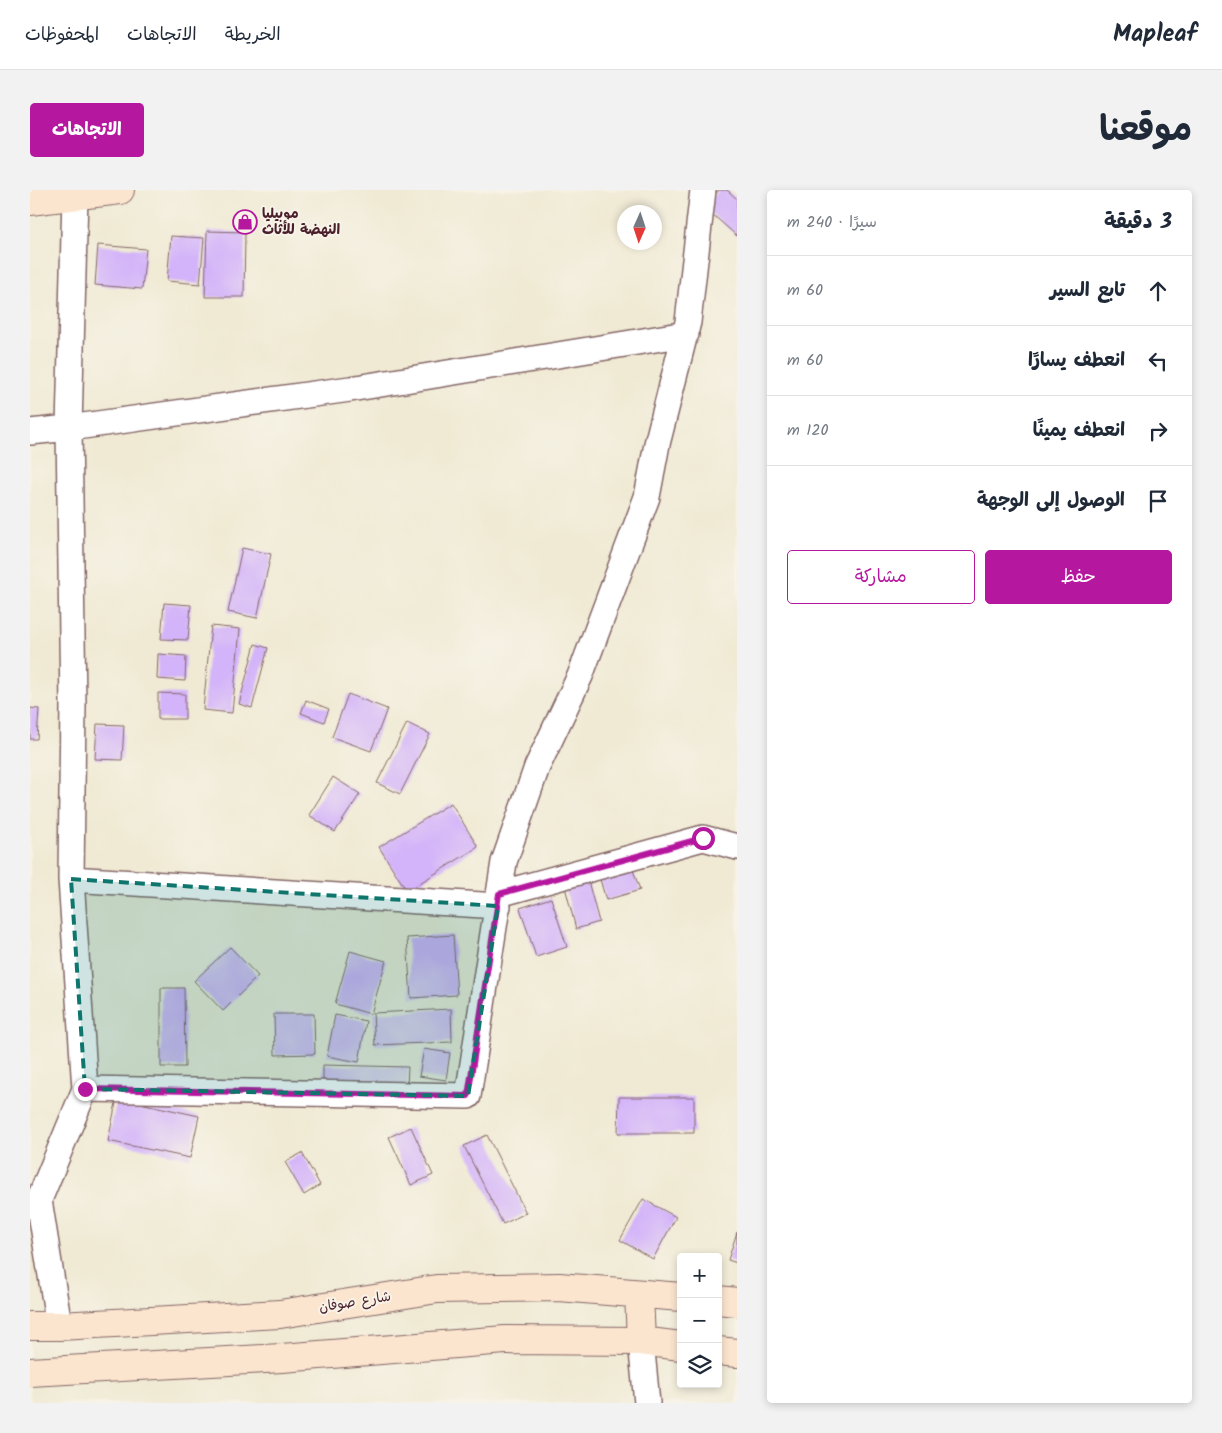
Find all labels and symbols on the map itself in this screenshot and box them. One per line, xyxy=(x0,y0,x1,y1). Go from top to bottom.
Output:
place label: موبيليا النهضة للأثاث xyxy=(262,203,340,241)
north arrow xyxy=(617,205,662,250)
shop icon: موبيليا النهضة للأثاث xyxy=(232,209,258,235)
route start xyxy=(692,827,715,850)
route end xyxy=(74,1078,97,1101)
street label: شارع صوفان xyxy=(317,1285,393,1319)

